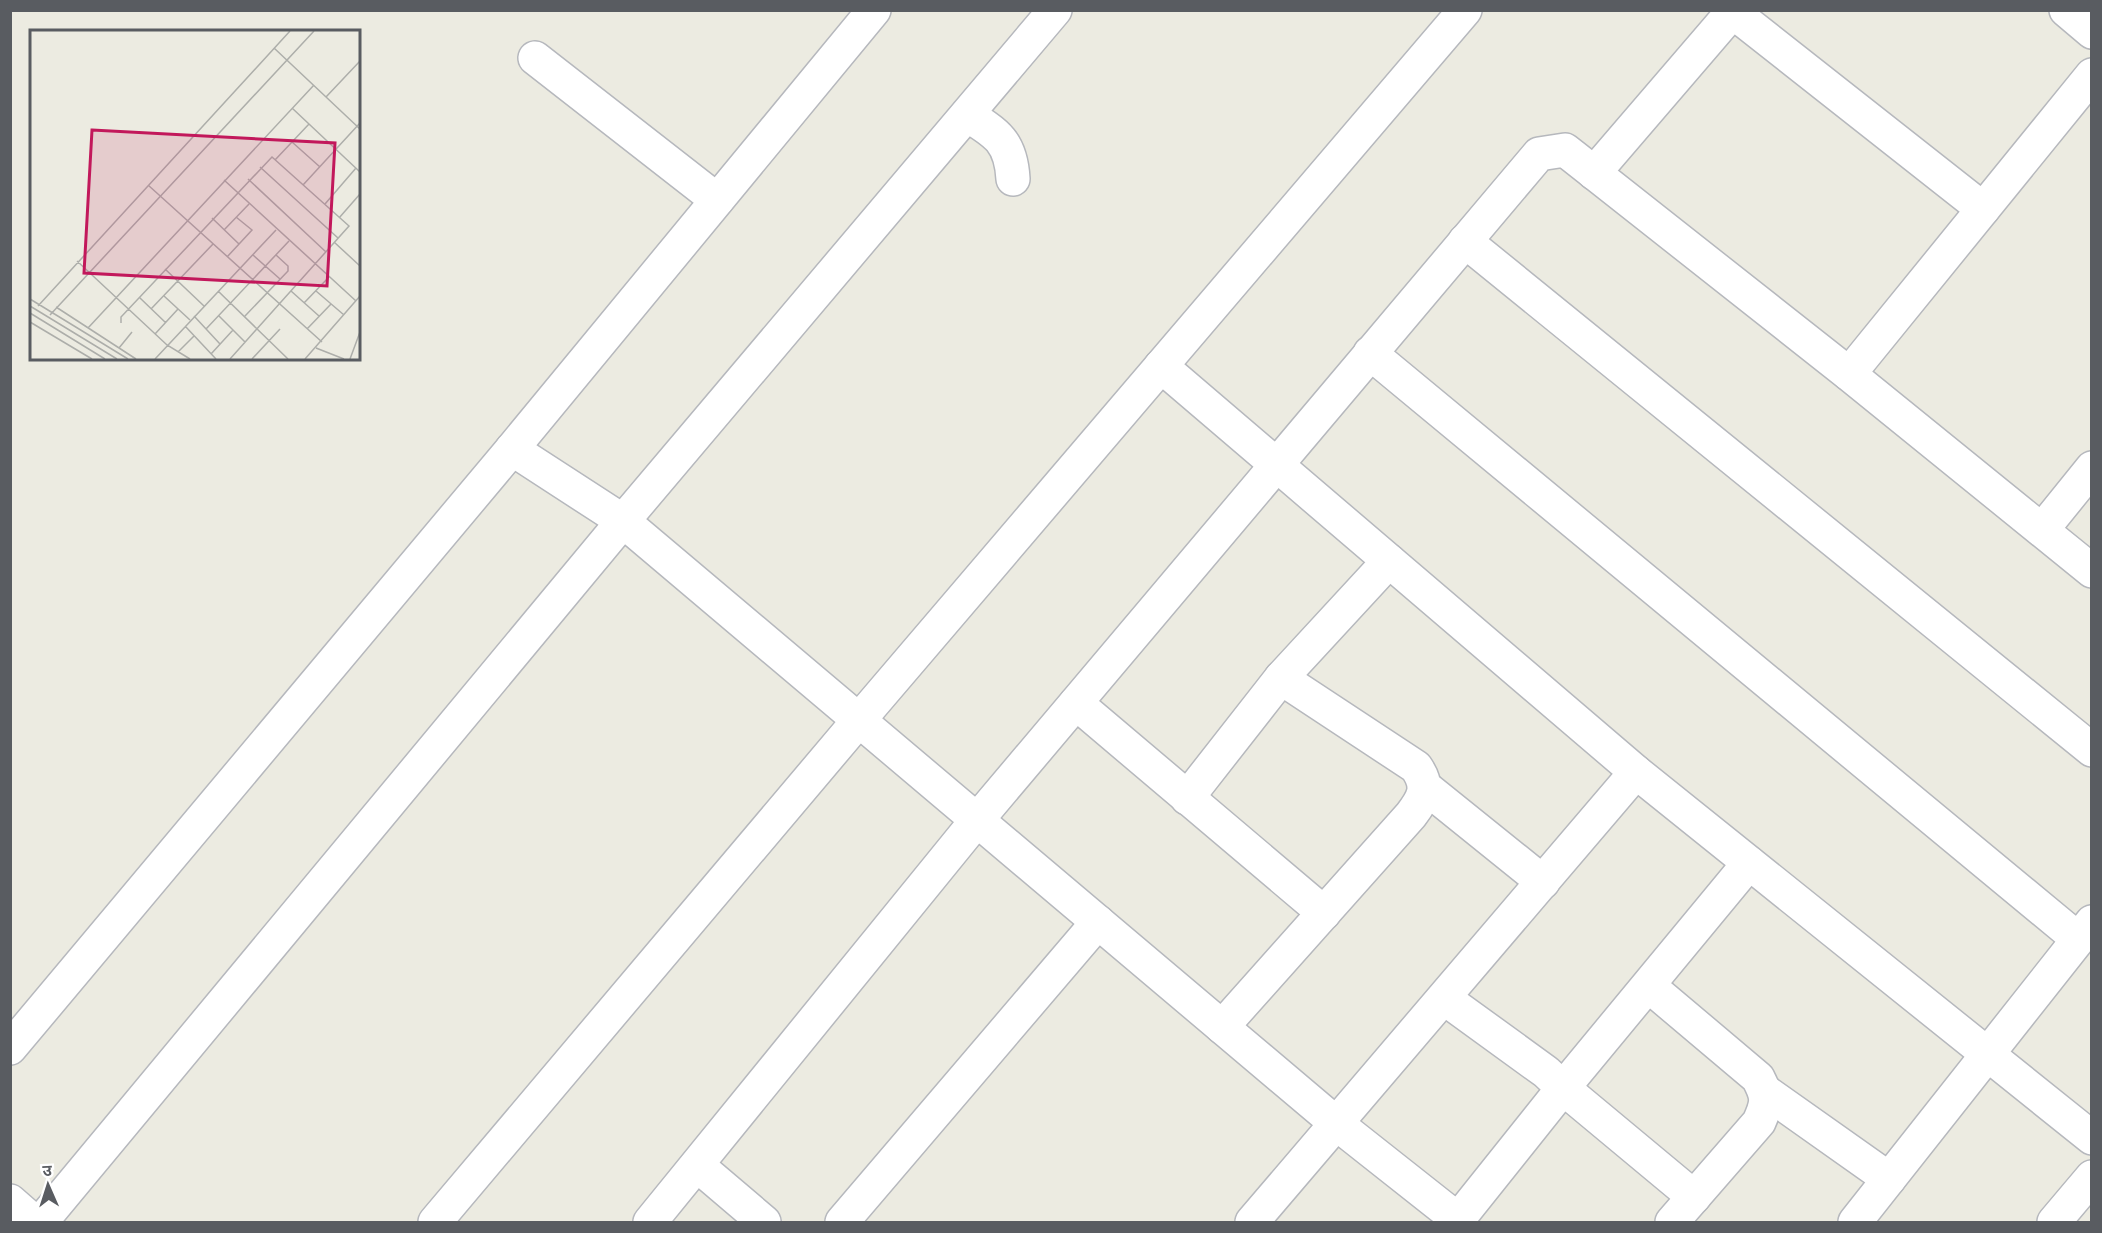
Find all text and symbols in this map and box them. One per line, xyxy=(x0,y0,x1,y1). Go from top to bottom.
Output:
inset map xyxy=(30,30,360,360)
north arrow xyxy=(18,1155,78,1215)
text: उ xyxy=(42,1161,53,1180)

